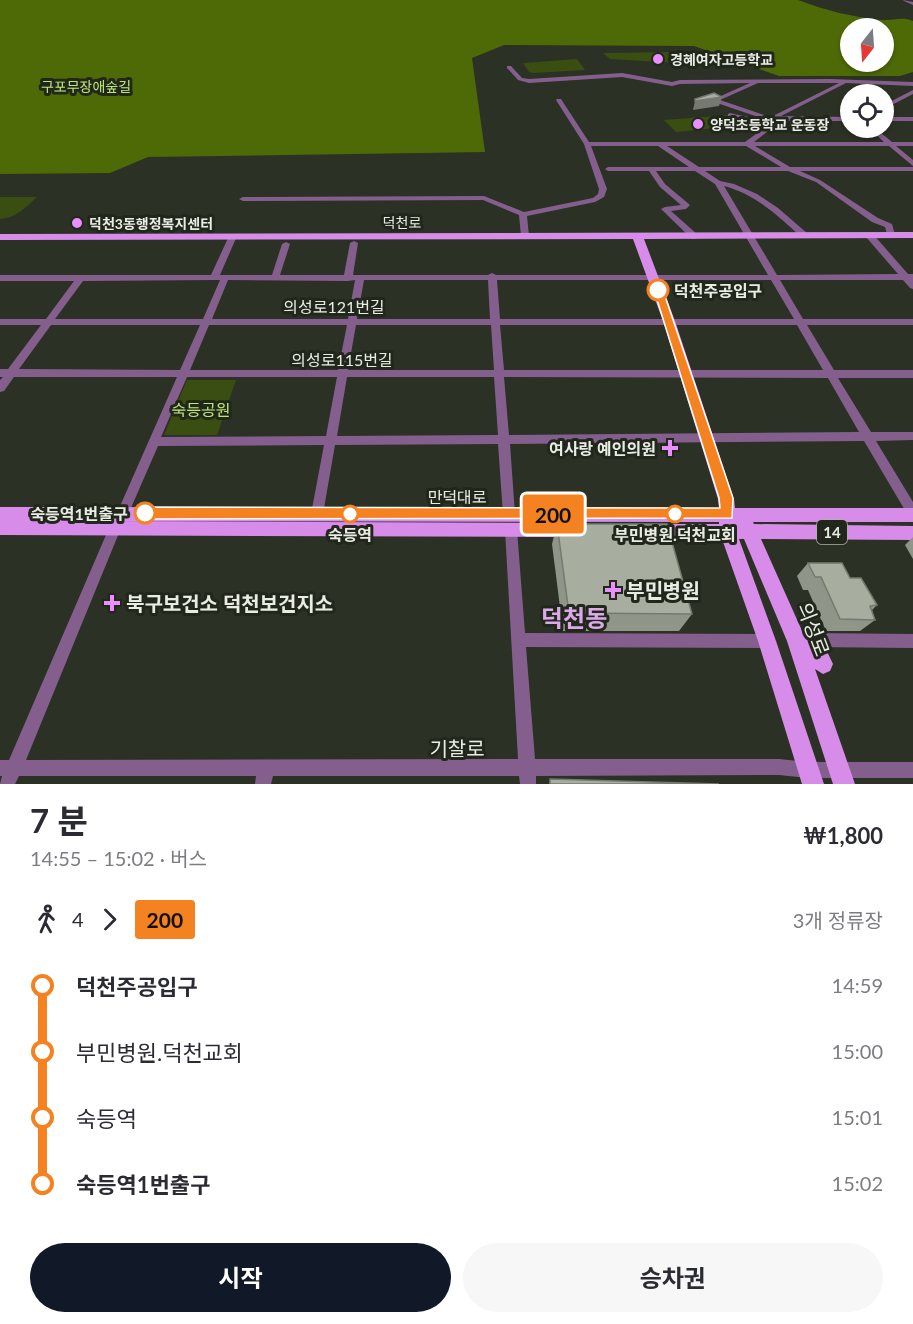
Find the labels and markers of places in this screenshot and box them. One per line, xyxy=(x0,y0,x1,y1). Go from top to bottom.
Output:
place label: 경혜여자고등학교 xyxy=(670,51,773,68)
marker: 경혜여자고등학교 xyxy=(651,52,665,66)
place label: 양덕초등학교 운동장 xyxy=(710,116,829,133)
marker: 양덕초등학교 운동장 xyxy=(691,117,705,131)
place label: 덕천3동행정복지센터 xyxy=(89,215,213,232)
marker: 덕천3동행정복지센터 xyxy=(70,216,84,230)
marker: 덕천주공입구 xyxy=(647,279,669,301)
place label: 덕천주공입구 xyxy=(674,281,762,300)
place label: 여사랑 예인의원 xyxy=(549,439,656,458)
marker: 여사랑 예인의원 xyxy=(661,439,679,457)
marker: 숙등역1번출구 xyxy=(134,502,156,524)
place label: 숙등역1번출구 xyxy=(30,504,128,523)
marker: 숙등역 xyxy=(341,505,359,523)
marker: 부민병원.덕천교회 xyxy=(666,505,684,523)
place label: 숙등역 xyxy=(328,525,372,544)
place label: 부민병원.덕천교회 xyxy=(614,525,736,544)
place label: 부민병원 xyxy=(626,578,700,602)
marker: 부민병원 xyxy=(604,581,622,599)
place label: 북구보건소 덕천보건지소 xyxy=(126,591,333,615)
marker: 북구보건소 덕천보건지소 xyxy=(103,594,121,612)

